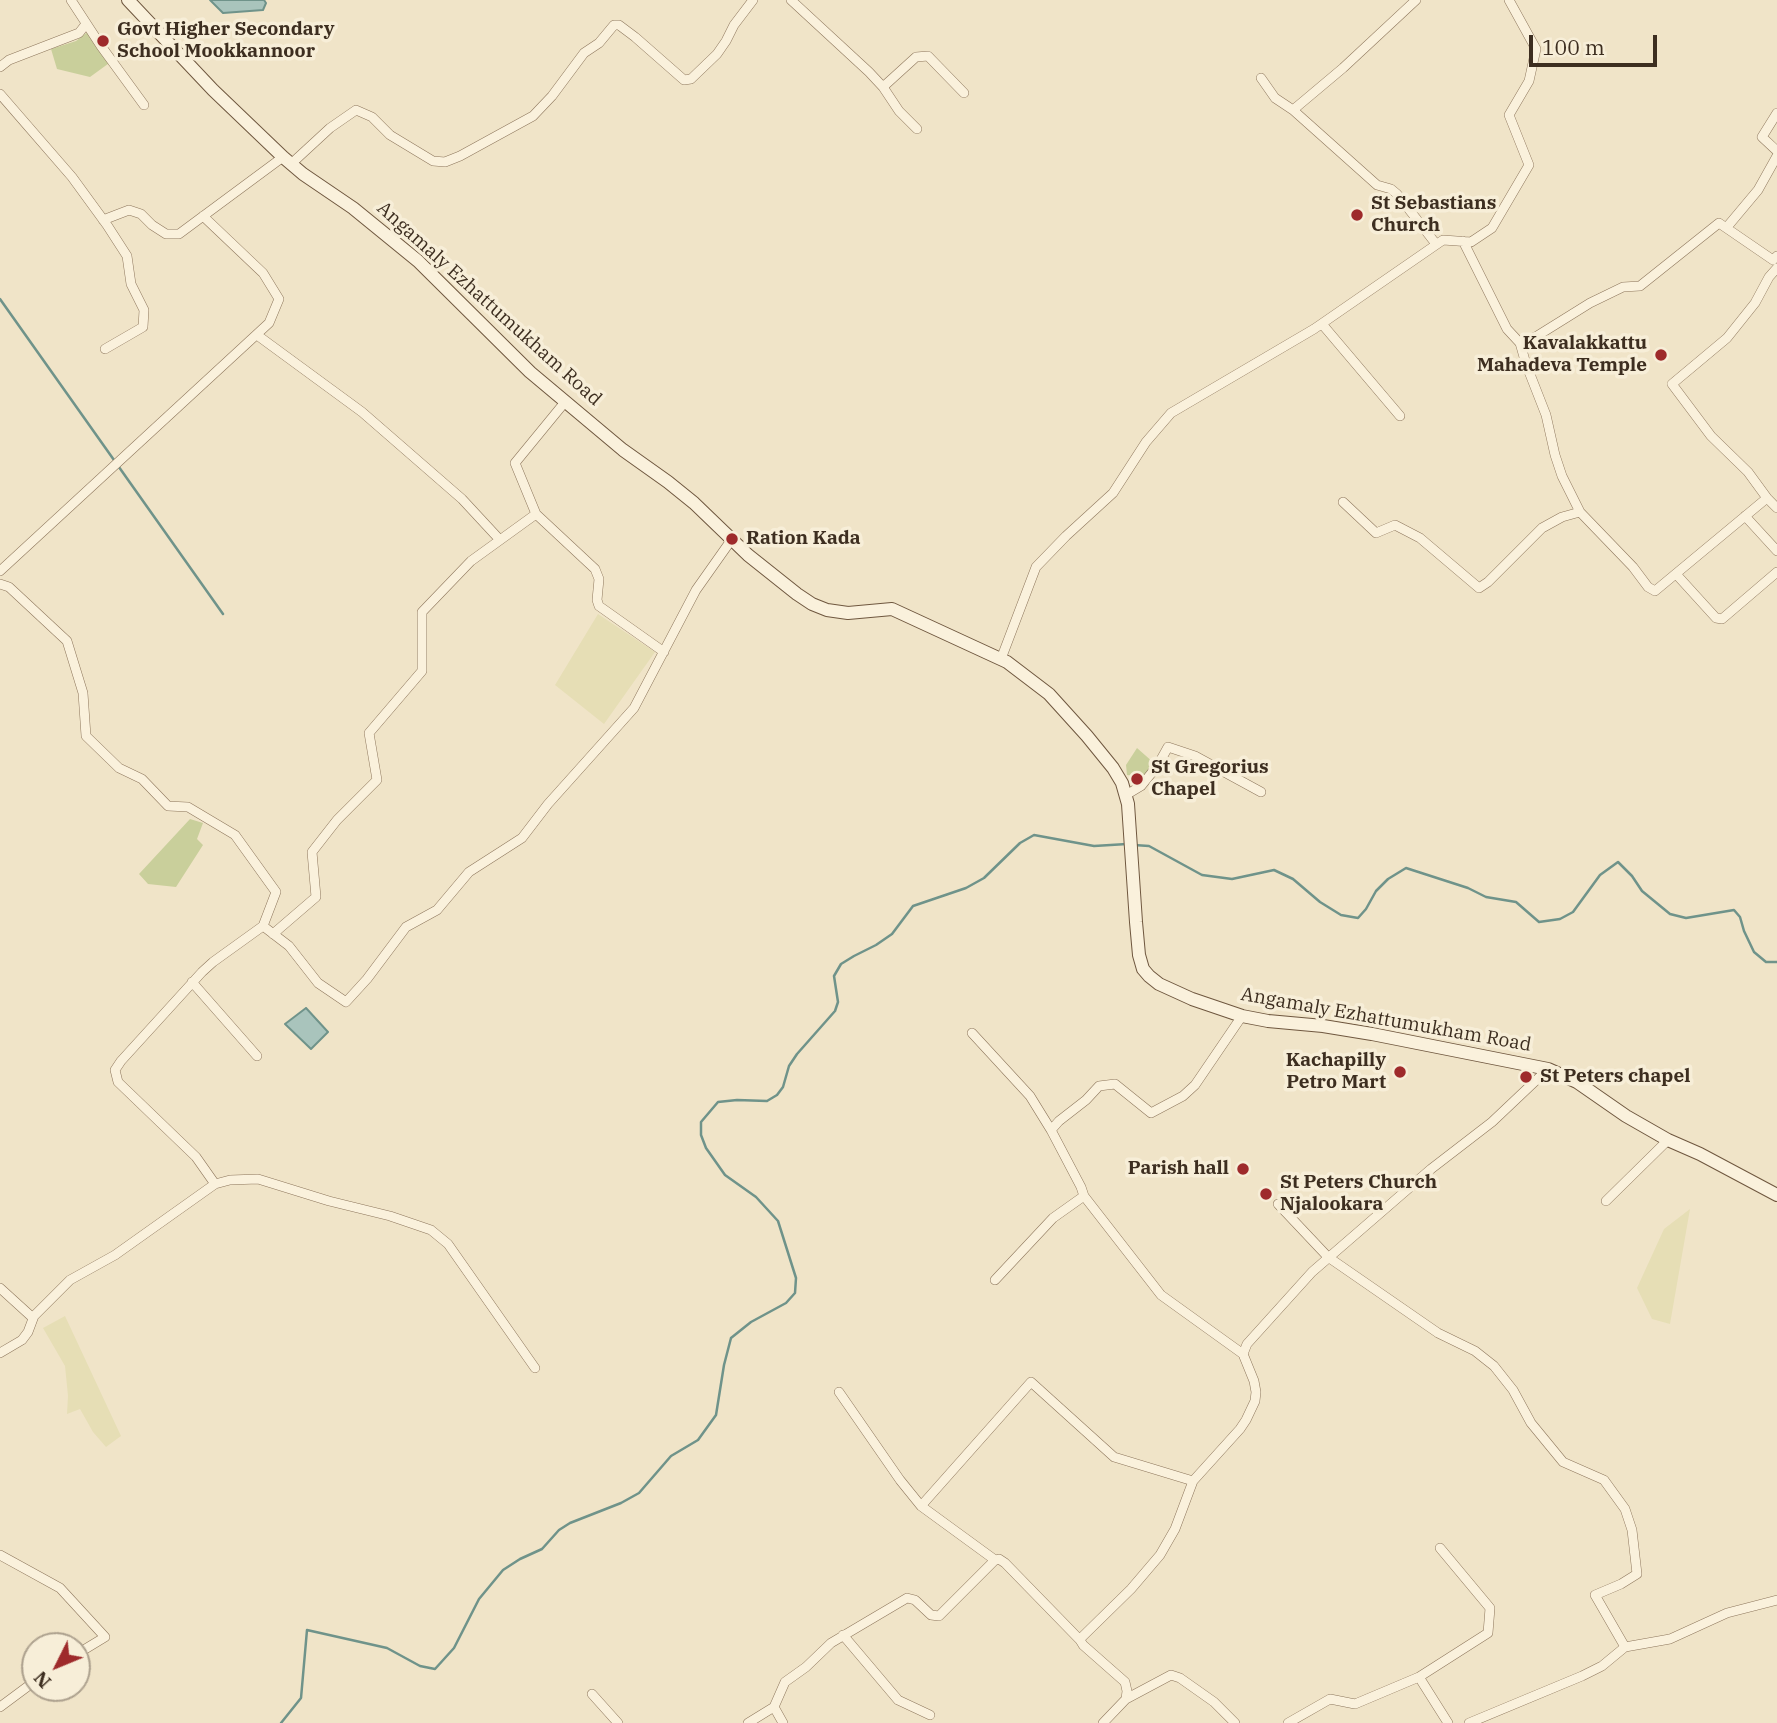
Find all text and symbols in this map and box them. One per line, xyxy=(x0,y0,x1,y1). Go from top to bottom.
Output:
place label: Govt Higher Secondary School Mookkannoor xyxy=(117,19,334,63)
scale bar xyxy=(1532,21,1660,65)
marker: Govt Higher Secondary School Mookkannoor xyxy=(95,33,111,49)
text: 100 m xyxy=(1542,33,1605,61)
place label: St Sebastians Church xyxy=(1371,193,1496,237)
street label: Angamaly Ezhattumukham Road xyxy=(372,197,606,411)
marker: St Sebastians Church xyxy=(1349,207,1365,223)
place label: Kavalakkattu Mahadeva Temple xyxy=(1477,333,1647,377)
marker: Kavalakkattu Mahadeva Temple xyxy=(1653,347,1669,363)
place label: Ration Kada xyxy=(746,528,861,550)
marker: Ration Kada xyxy=(724,531,740,547)
place label: St Gregorius Chapel xyxy=(1151,757,1269,801)
marker: St Gregorius Chapel xyxy=(1129,771,1145,787)
street label: Angamaly Ezhattumukham Road xyxy=(1239,983,1533,1057)
place label: Kachapilly Petro Mart xyxy=(1286,1050,1386,1094)
marker: Kachapilly Petro Mart xyxy=(1392,1064,1408,1080)
place label: St Peters chapel xyxy=(1540,1066,1690,1088)
marker: St Peters chapel xyxy=(1518,1069,1534,1085)
place label: Parish hall xyxy=(1128,1158,1229,1180)
marker: Parish hall xyxy=(1235,1161,1251,1177)
place label: St Peters Church Njalookara xyxy=(1280,1172,1437,1216)
marker: St Peters Church Njalookara xyxy=(1258,1186,1274,1202)
north arrow xyxy=(21,1632,91,1702)
text: N xyxy=(28,1666,56,1694)

